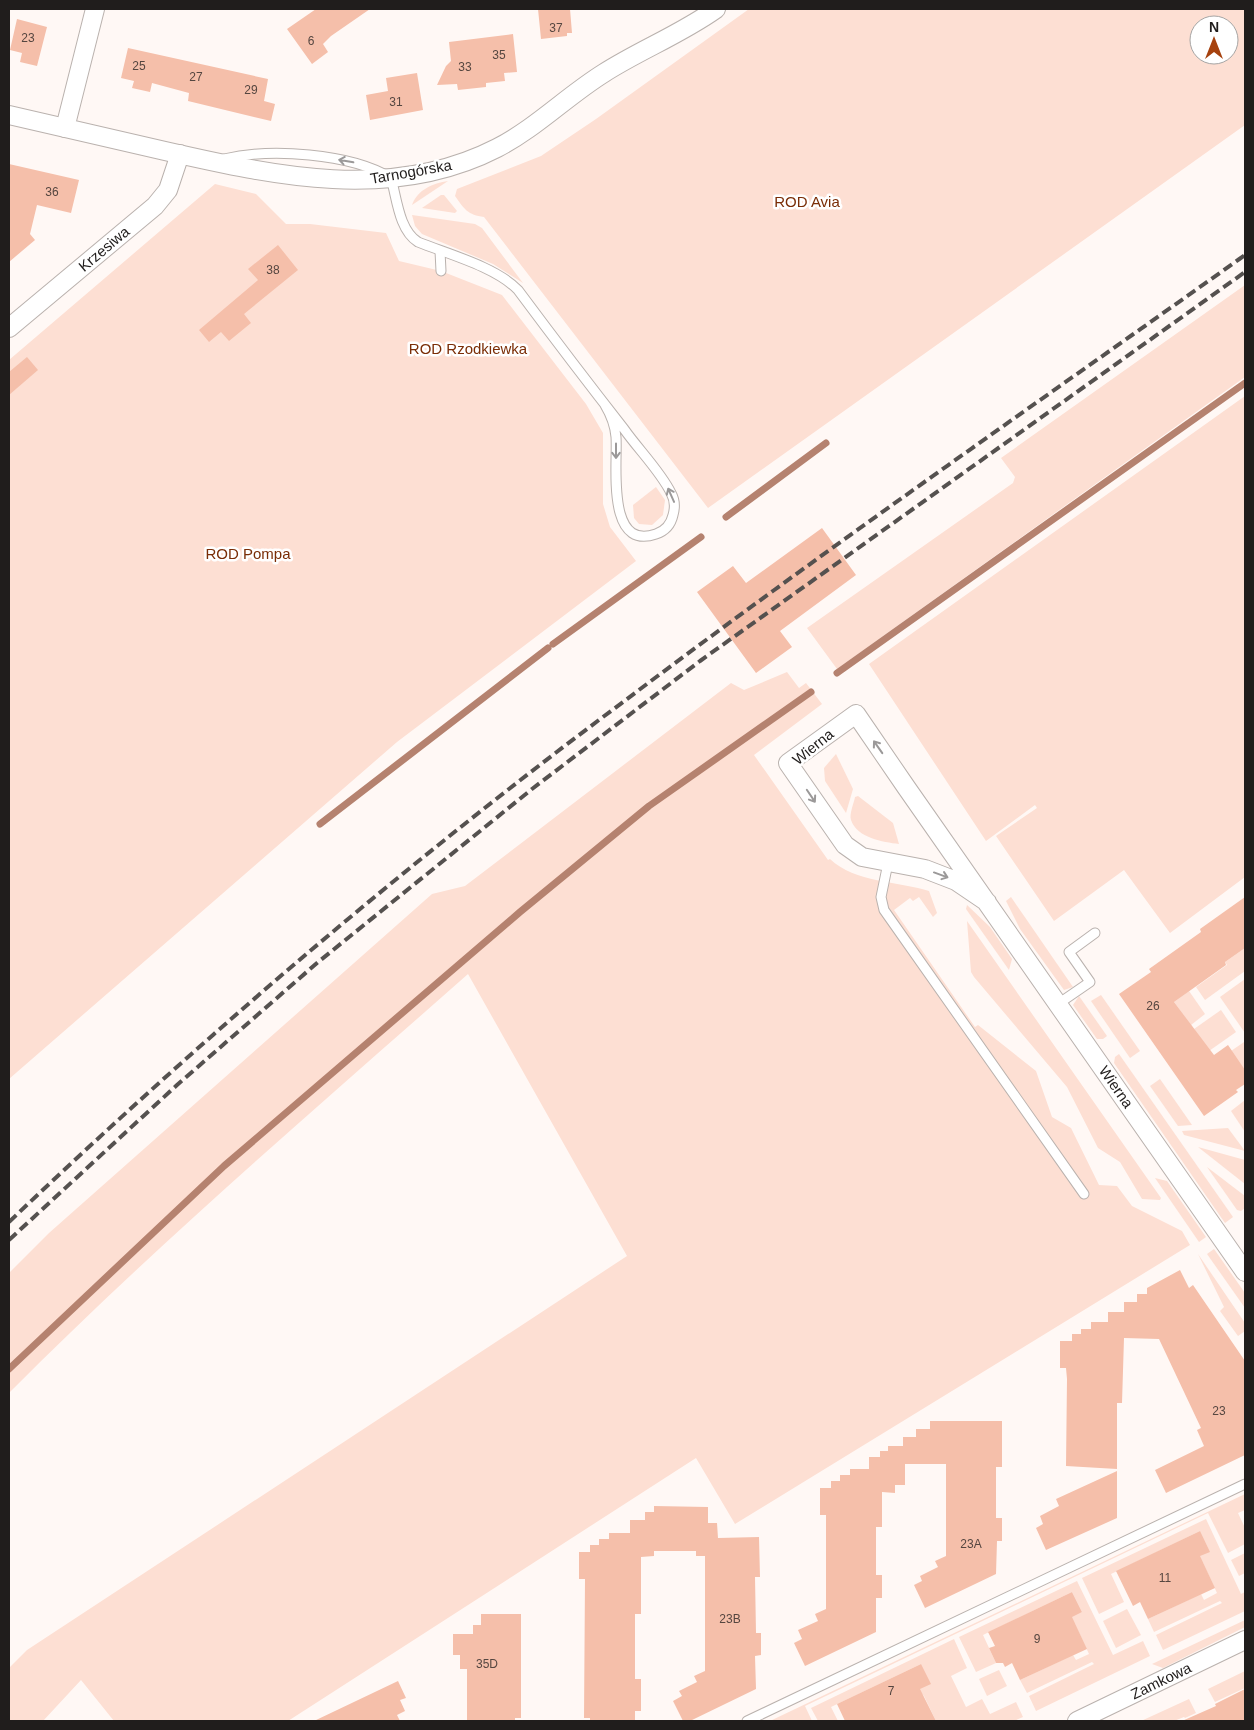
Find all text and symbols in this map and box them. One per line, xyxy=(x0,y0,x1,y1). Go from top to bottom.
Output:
north arrow xyxy=(1189,15,1239,65)
text: N xyxy=(1209,19,1219,35)
house number: 37 xyxy=(549,21,563,35)
house number: 23 xyxy=(21,31,35,45)
house number: 6 xyxy=(308,34,315,48)
house number: 35 xyxy=(492,48,506,62)
house number: 25 xyxy=(132,59,146,73)
house number: 33 xyxy=(458,60,472,74)
house number: 27 xyxy=(189,70,203,84)
house number: 29 xyxy=(244,83,258,97)
house number: 31 xyxy=(389,95,403,109)
one-way arrow xyxy=(338,156,354,166)
street label: Tarnogórska xyxy=(369,156,454,187)
house number: 36 xyxy=(45,185,59,199)
park label: ROD Avia xyxy=(774,193,840,210)
street label: Krzesiwa xyxy=(75,222,133,275)
house number: 38 xyxy=(266,263,280,277)
park label: ROD Rzodkiewka xyxy=(409,340,528,357)
one-way arrow xyxy=(611,442,621,459)
one-way arrow xyxy=(665,488,675,503)
park label: ROD Pompa xyxy=(205,545,291,562)
street label: Wierna xyxy=(789,725,837,768)
one-way arrow xyxy=(873,740,883,754)
one-way arrow xyxy=(806,789,816,803)
one-way arrow xyxy=(933,871,949,880)
house number: 26 xyxy=(1146,999,1160,1013)
street label: Wierna xyxy=(1096,1062,1137,1112)
house number: 23 xyxy=(1212,1404,1226,1418)
house number: 23A xyxy=(960,1537,982,1551)
house number: 11 xyxy=(1159,1571,1172,1585)
house number: 23B xyxy=(719,1612,741,1626)
house number: 9 xyxy=(1034,1632,1041,1646)
house number: 35D xyxy=(476,1657,498,1671)
street label: Zamkowa xyxy=(1128,1658,1194,1702)
house number: 7 xyxy=(888,1684,895,1698)

